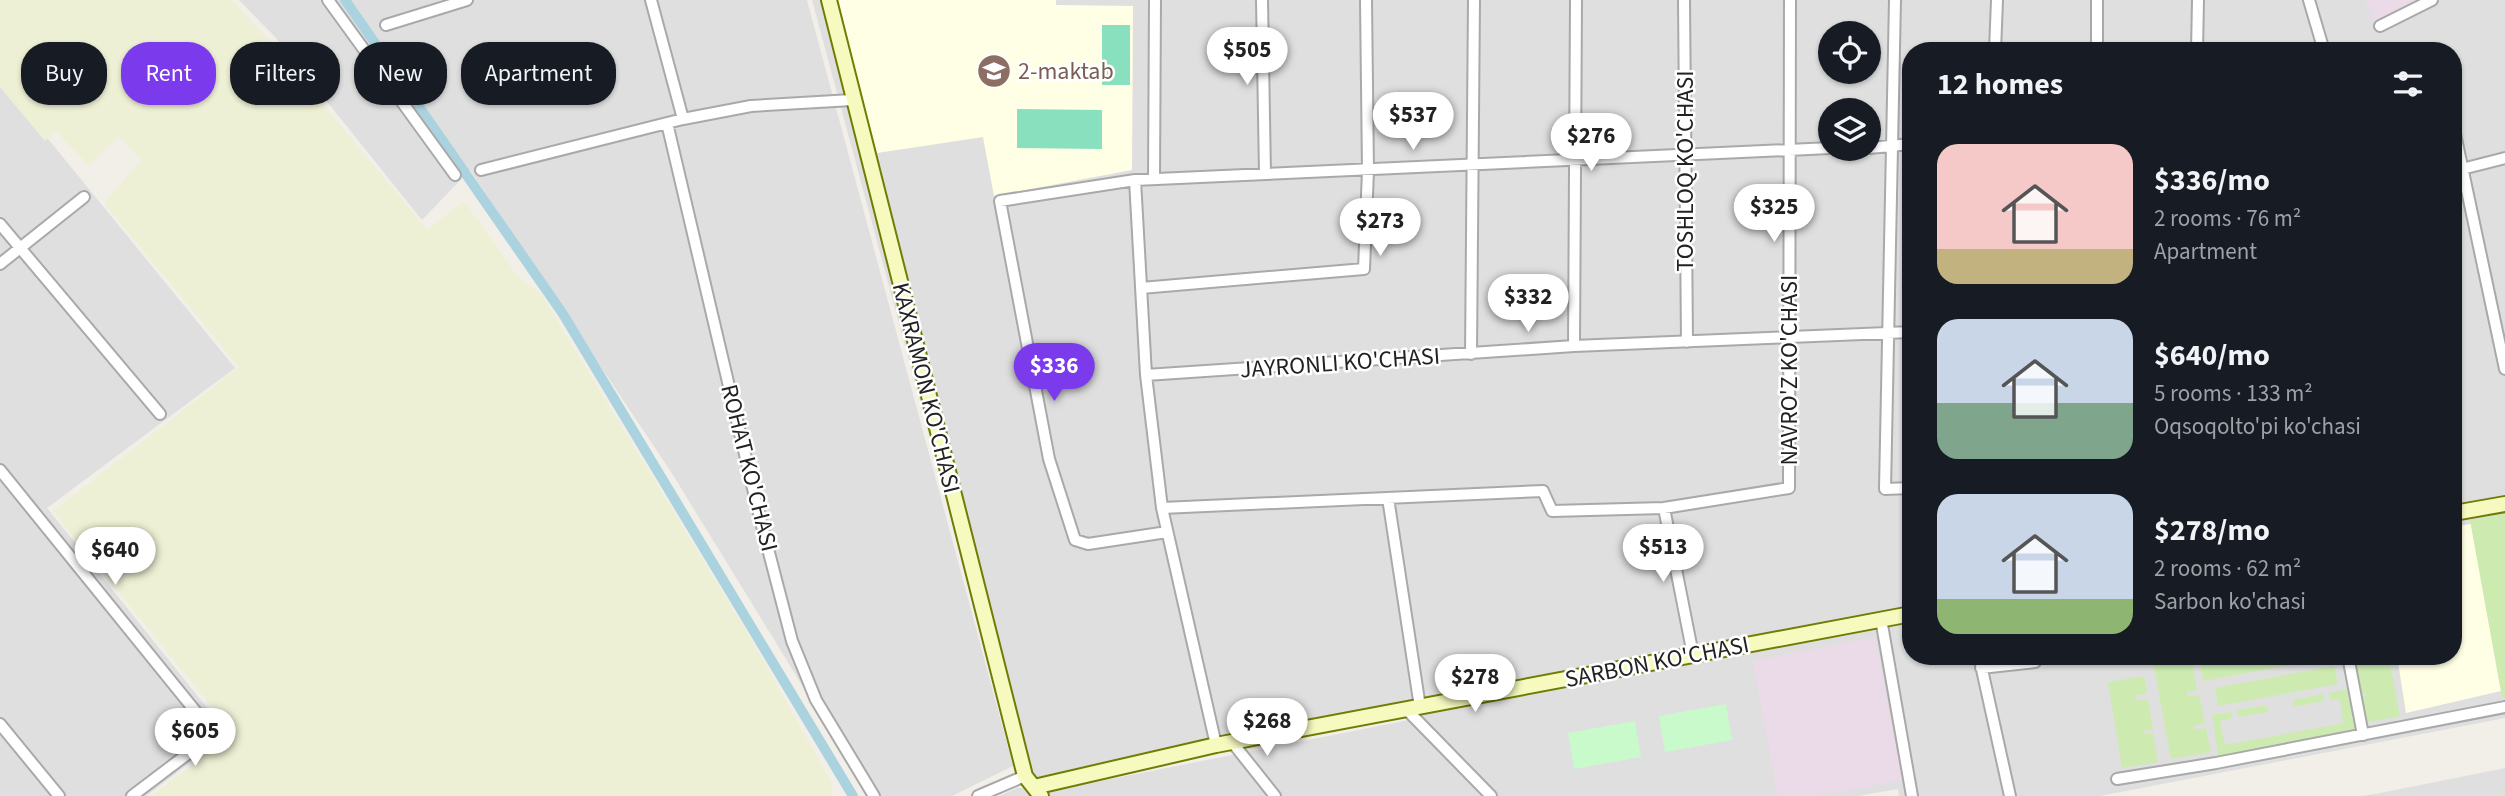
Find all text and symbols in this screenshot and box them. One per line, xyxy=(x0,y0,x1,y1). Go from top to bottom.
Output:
map controls xyxy=(1818,21,1881,161)
button: locate xyxy=(1818,21,1881,84)
pin: $505 xyxy=(1206,28,1288,87)
text: $505 xyxy=(1223,33,1271,66)
chip: Buy xyxy=(21,42,107,105)
chip: Rent xyxy=(121,42,216,105)
chip: Filters xyxy=(230,42,340,105)
chip: New xyxy=(354,42,447,105)
chip: Apartment xyxy=(461,42,616,105)
school or university icon: 2-maktab xyxy=(975,52,1013,90)
place label: 2-maktab xyxy=(1018,54,1114,89)
text: 12 homes xyxy=(1937,63,2063,106)
icon: filters xyxy=(2389,65,2427,103)
street label: TOSHLOQ KO'CHASI xyxy=(1668,70,1703,272)
pin: $537 xyxy=(1372,92,1454,152)
text: $537 xyxy=(1389,98,1437,131)
button: layers xyxy=(1818,98,1881,161)
pin: $276 xyxy=(1550,114,1632,173)
text: $276 xyxy=(1567,119,1615,152)
text: $336/mo xyxy=(2154,159,2270,202)
icon: home xyxy=(1993,172,2077,256)
pin: $325 xyxy=(1733,184,1815,244)
text: $325 xyxy=(1750,190,1798,223)
pin: $273 xyxy=(1339,198,1421,258)
text: 2 rooms · 76 m² xyxy=(2154,202,2301,235)
text: $273 xyxy=(1356,204,1404,237)
text: Apartment xyxy=(2154,235,2257,268)
pin: $332 xyxy=(1487,274,1569,334)
street label: NAVRO'Z KO'CHASI xyxy=(1772,275,1807,465)
street label: KAXRAMON KO'CHASI xyxy=(883,279,969,497)
text: $332 xyxy=(1504,280,1552,313)
text: $640/mo xyxy=(2154,334,2270,377)
street label: JAYRONLI KO'CHASI xyxy=(1239,339,1441,387)
pin: $336 xyxy=(1013,344,1095,403)
icon: home xyxy=(1993,347,2077,431)
text: $336 xyxy=(1030,349,1078,382)
text: 5 rooms · 133 m² xyxy=(2154,377,2313,410)
street label: ROHAT KO'CHASI xyxy=(711,381,787,555)
text: Oqsoqolto'pi ko'chasi xyxy=(2154,410,2361,443)
text: $278/mo xyxy=(2154,509,2270,552)
icon: home xyxy=(1993,522,2077,606)
pin: $513 xyxy=(1622,524,1704,584)
pin: $640 xyxy=(74,528,156,587)
text: $513 xyxy=(1639,530,1687,563)
text: $640 xyxy=(91,533,139,566)
text: 2 rooms · 62 m² xyxy=(2154,552,2301,585)
text: Sarbon ko'chasi xyxy=(2154,585,2306,618)
street label: SARBON KO'CHASI xyxy=(1562,627,1752,697)
pin: $278 xyxy=(1434,654,1516,714)
text: $278 xyxy=(1451,660,1499,693)
pin: $268 xyxy=(1226,698,1308,758)
text: $268 xyxy=(1243,704,1291,737)
pin: $605 xyxy=(154,708,236,768)
text: $605 xyxy=(171,714,219,747)

